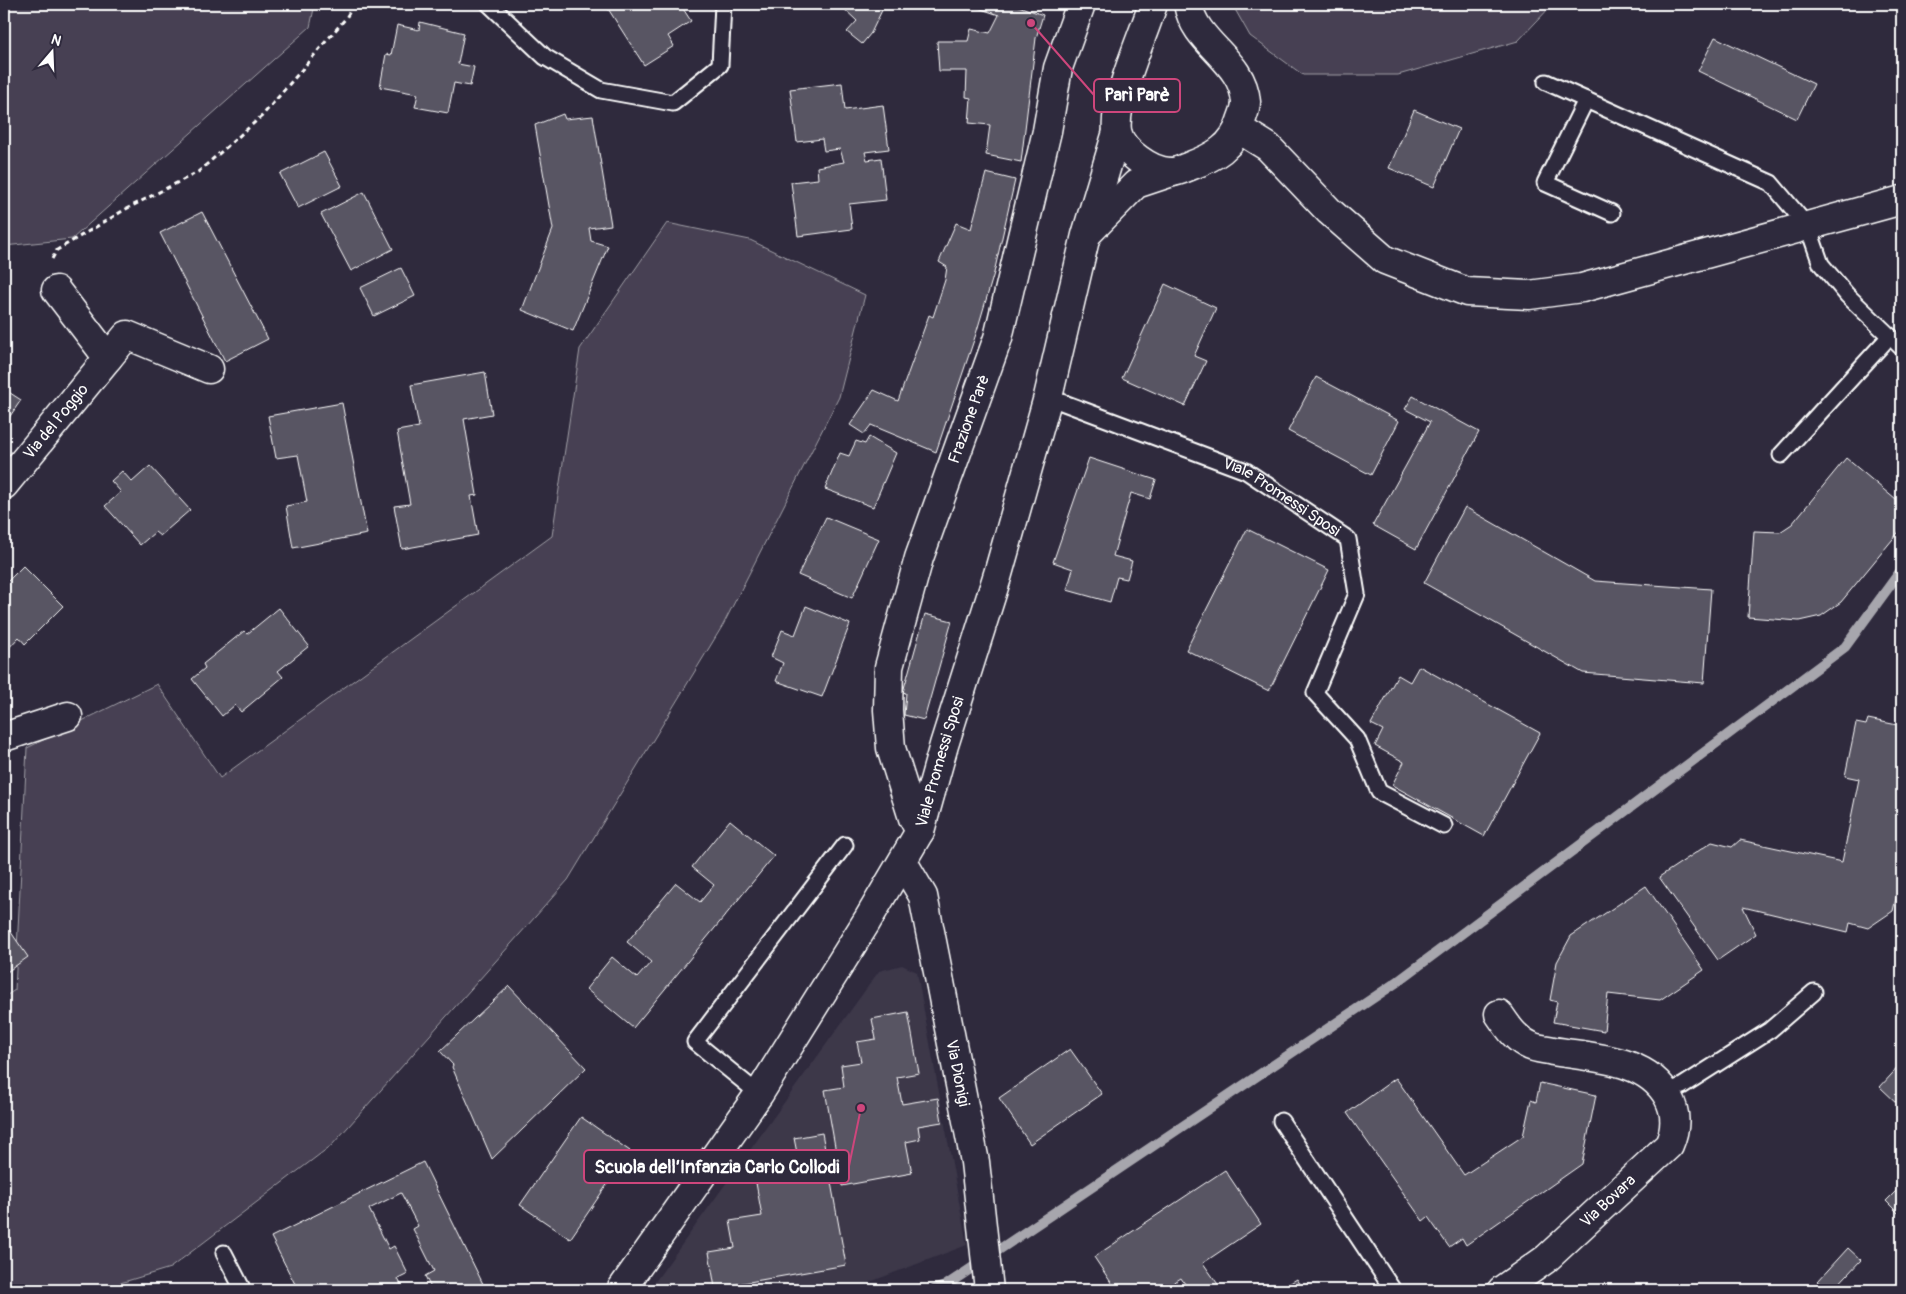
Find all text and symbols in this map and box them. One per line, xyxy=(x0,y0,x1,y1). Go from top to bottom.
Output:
north arrow xyxy=(28,28,78,78)
text: N xyxy=(49,31,63,50)
callout: Parì Parè xyxy=(1094,79,1180,112)
text: Parì Parè xyxy=(1104,84,1170,107)
street label: Frazione Parè xyxy=(944,372,994,466)
street label: Via del Poggio xyxy=(19,379,93,463)
street label: Viale Promessi Sposi xyxy=(1220,453,1344,541)
street label: Viale Promessi Sposi xyxy=(911,694,969,830)
street label: Via Dionigi xyxy=(941,1038,974,1108)
callout: Scuola dell’Infanzia Carlo Collodi xyxy=(584,1150,849,1183)
text: Scuola dell’Infanzia Carlo Collodi xyxy=(594,1156,840,1179)
street label: Via Bovara xyxy=(1576,1170,1640,1232)

